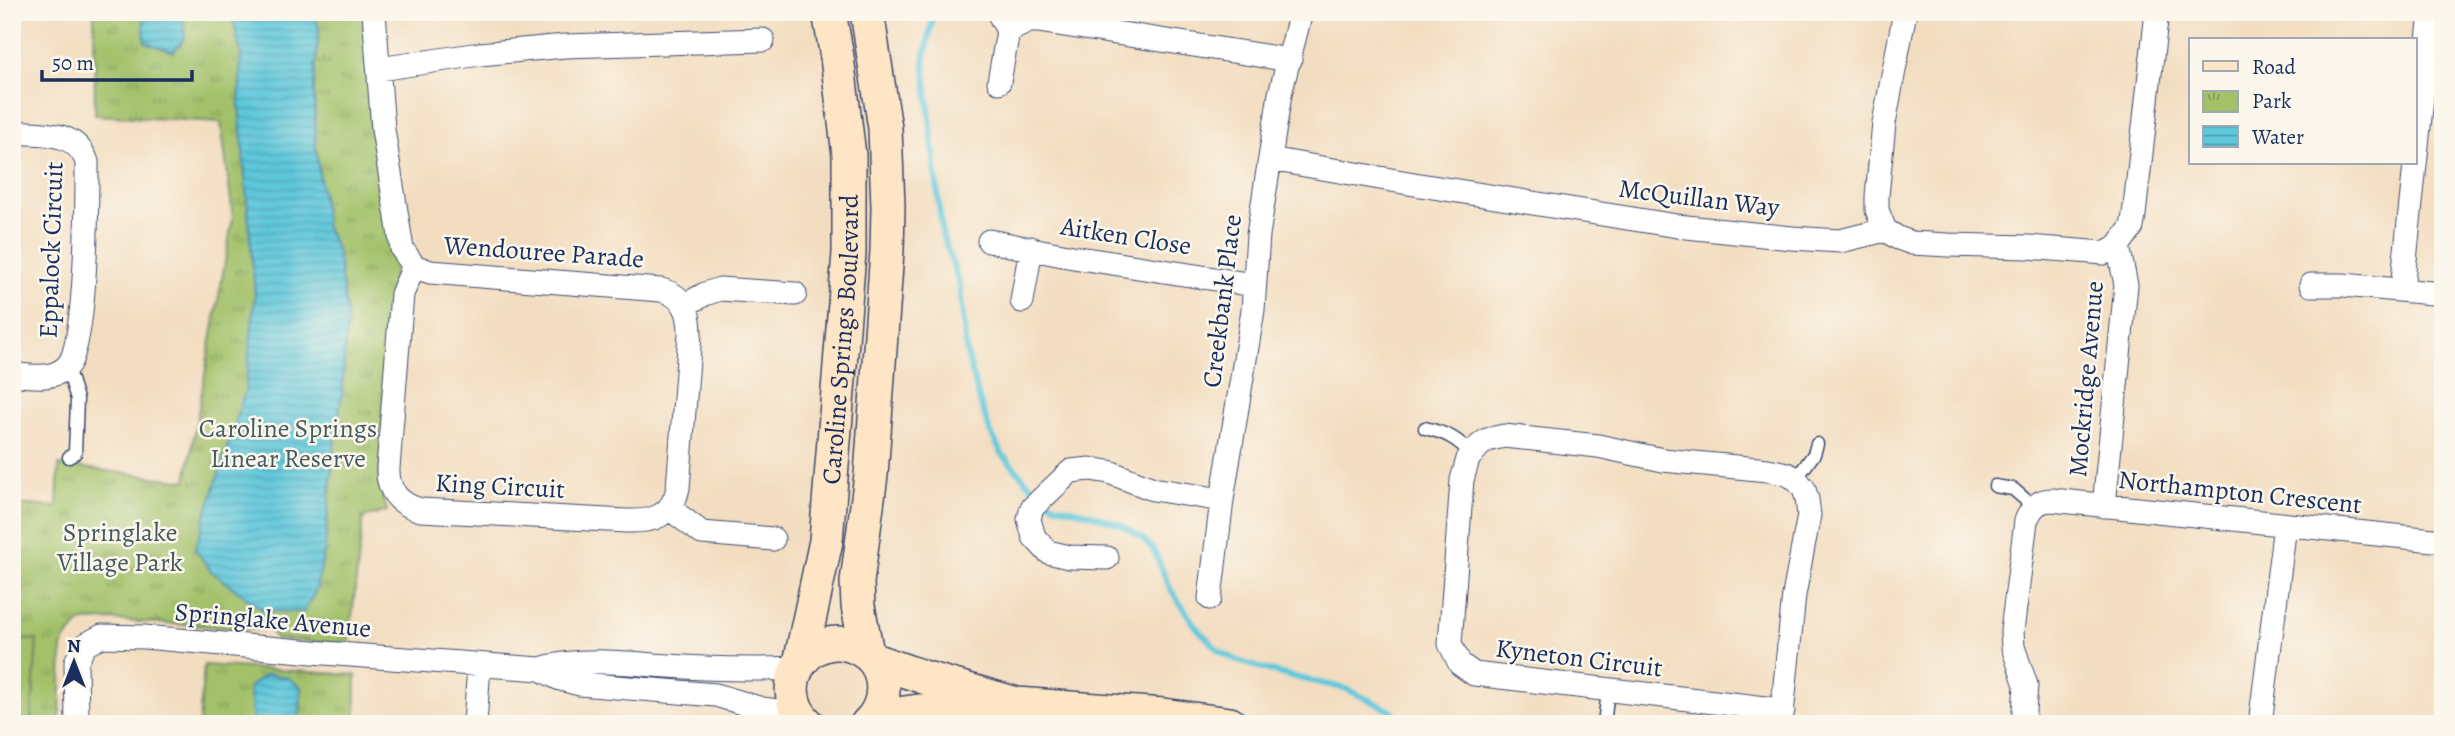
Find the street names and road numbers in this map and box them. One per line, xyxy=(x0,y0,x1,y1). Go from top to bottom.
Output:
street label: Eppalock Circuit xyxy=(30,160,72,339)
street label: McQuillan Way xyxy=(1617,171,1782,225)
street label: Caroline Springs Boulevard xyxy=(813,194,867,486)
street label: Aitken Close xyxy=(1057,208,1194,264)
street label: Creekbank Place xyxy=(1194,212,1250,390)
street label: Wendouree Parade xyxy=(442,227,645,276)
street label: Mockridge Avenue xyxy=(2060,279,2112,479)
street label: Northampton Crescent xyxy=(2117,462,2364,522)
street label: King Circuit xyxy=(434,465,566,507)
street label: Springlake Avenue xyxy=(173,594,373,646)
street label: Kyneton Circuit xyxy=(1494,630,1665,686)

